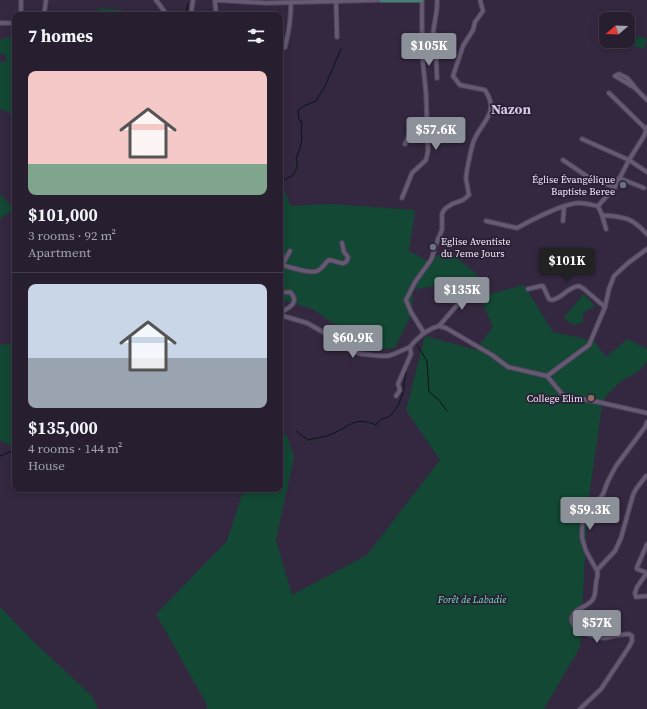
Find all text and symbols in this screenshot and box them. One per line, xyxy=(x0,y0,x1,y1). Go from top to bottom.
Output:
north arrow xyxy=(599,12,635,48)
map controls xyxy=(599,12,635,48)
text: 7 homes xyxy=(28,24,93,48)
icon: filters xyxy=(245,25,267,47)
pin: $105K xyxy=(401,33,457,67)
text: $105K xyxy=(410,37,448,54)
icon: home xyxy=(112,97,184,169)
district label: Nazon xyxy=(491,99,531,119)
pin: $57.6K xyxy=(403,117,469,151)
text: $57.6K xyxy=(415,121,457,138)
place label: Église Évangélique Baptiste Beree xyxy=(532,173,615,198)
marker: Église Évangélique Baptiste Beree xyxy=(618,180,628,190)
text: $101,000 xyxy=(28,203,98,227)
text: 3 rooms · 92 m² xyxy=(28,227,116,244)
place label: Eglise Aventiste du 7eme Jours xyxy=(441,235,511,260)
marker: Eglise Aventiste du 7eme Jours xyxy=(428,242,438,252)
text: Apartment xyxy=(28,244,91,261)
pin: $101K xyxy=(539,248,595,282)
text: $101K xyxy=(548,252,586,269)
pin: $135K xyxy=(434,277,490,311)
text: $135K xyxy=(443,281,481,298)
icon: home xyxy=(112,310,184,382)
pin: $60.9K xyxy=(320,325,386,359)
text: $60.9K xyxy=(332,329,374,346)
place label: College Elim xyxy=(527,392,583,405)
marker: College Elim xyxy=(586,393,596,403)
text: $135,000 xyxy=(28,416,98,440)
text: 4 rooms · 144 m² xyxy=(28,440,123,457)
text: House xyxy=(28,457,65,474)
pin: $59.3K xyxy=(557,497,623,531)
text: $59.3K xyxy=(569,501,611,518)
park label: Forêt de Labadie xyxy=(437,593,506,606)
pin: $57K xyxy=(573,610,621,644)
text: $57K xyxy=(582,614,612,631)

